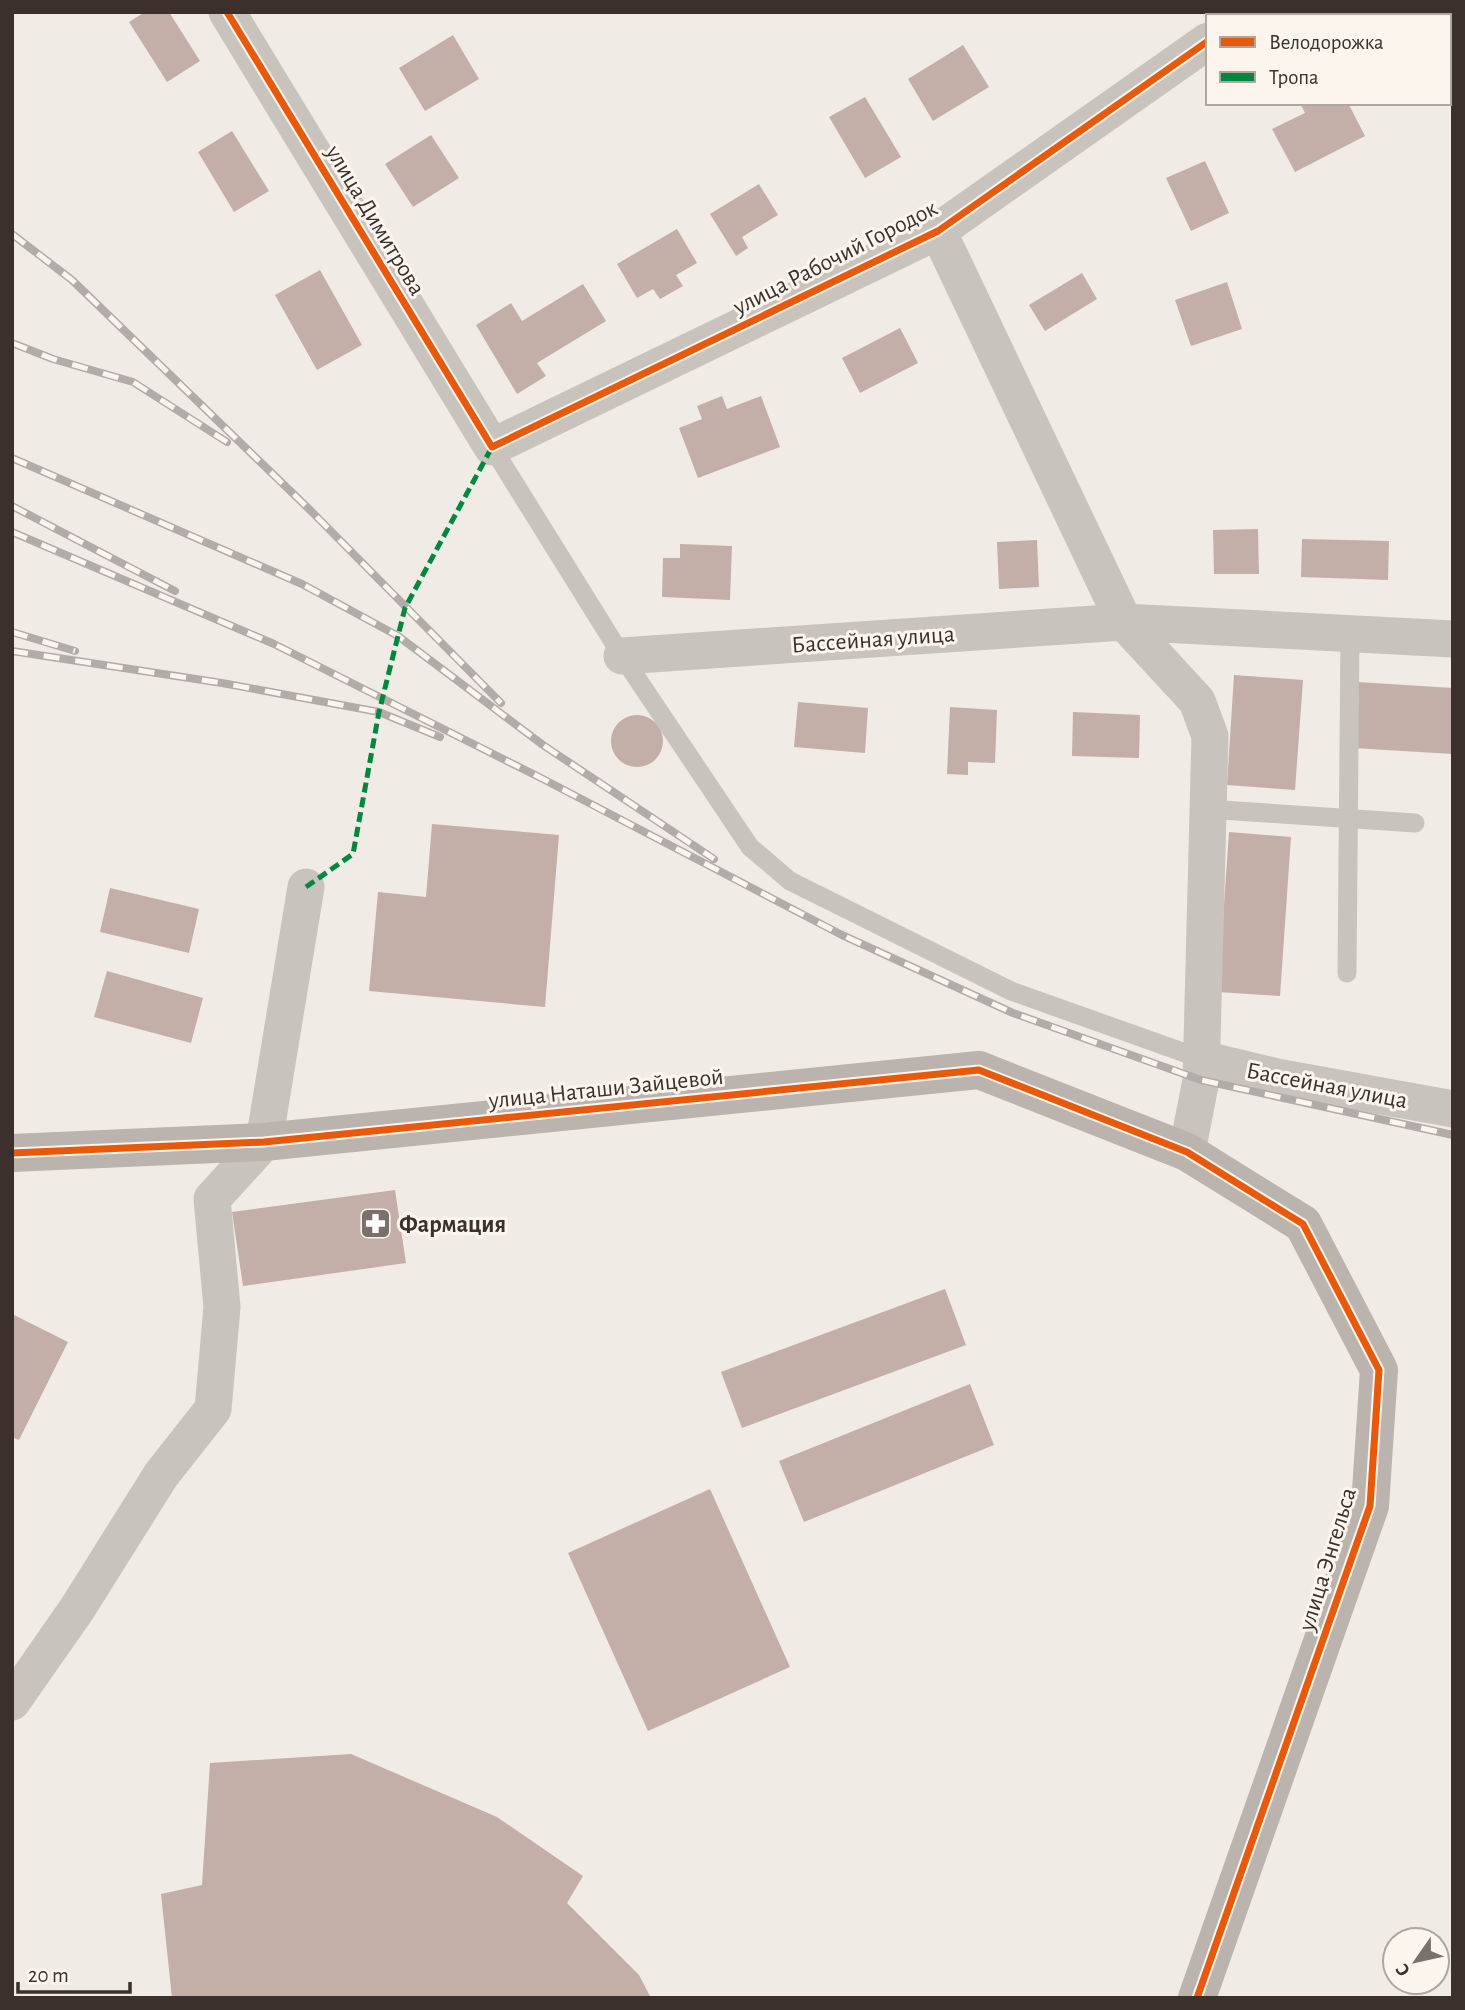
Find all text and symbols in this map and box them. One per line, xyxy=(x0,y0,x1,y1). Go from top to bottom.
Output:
legend xyxy=(1206,14,1451,105)
text: Велодорожка xyxy=(1269,32,1384,53)
text: Тропа xyxy=(1269,67,1319,88)
street label: улица Димитрова xyxy=(321,141,429,300)
street label: улица Рабочий Городок xyxy=(729,196,941,320)
street label: Бассейная улица xyxy=(791,622,955,658)
street label: Бассейная улица xyxy=(1244,1059,1409,1113)
street label: улица Наташи Зайцевой xyxy=(487,1065,725,1113)
pharmacy icon: Фармация xyxy=(359,1207,393,1241)
place label: Фармация xyxy=(399,1213,506,1237)
street label: улица Энгельса xyxy=(1295,1485,1361,1635)
north arrow xyxy=(1381,1926,1451,1996)
scale bar xyxy=(18,1951,130,1995)
text: С xyxy=(1392,1960,1414,1979)
text: 20 m xyxy=(28,1965,69,1986)

